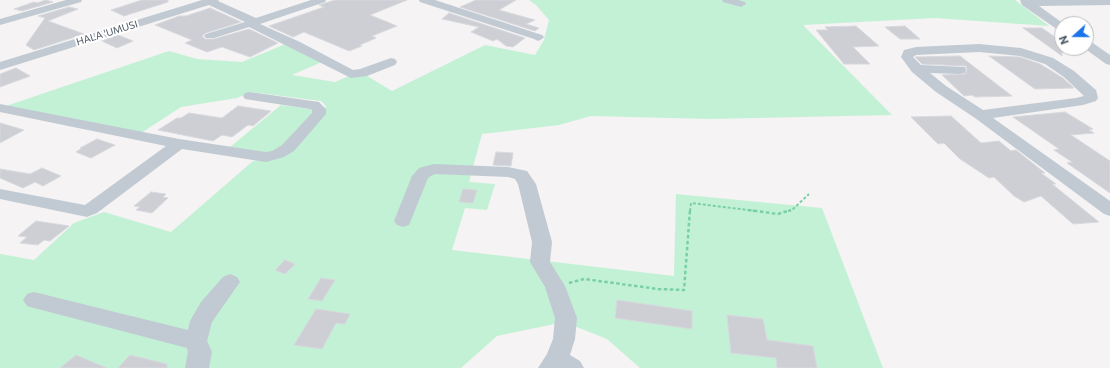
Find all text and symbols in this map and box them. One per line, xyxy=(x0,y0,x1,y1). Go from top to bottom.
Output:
north arrow xyxy=(1054,16,1094,56)
street label: HALA 'UMUSI xyxy=(75,18,139,48)
text: N xyxy=(1056,34,1071,46)

